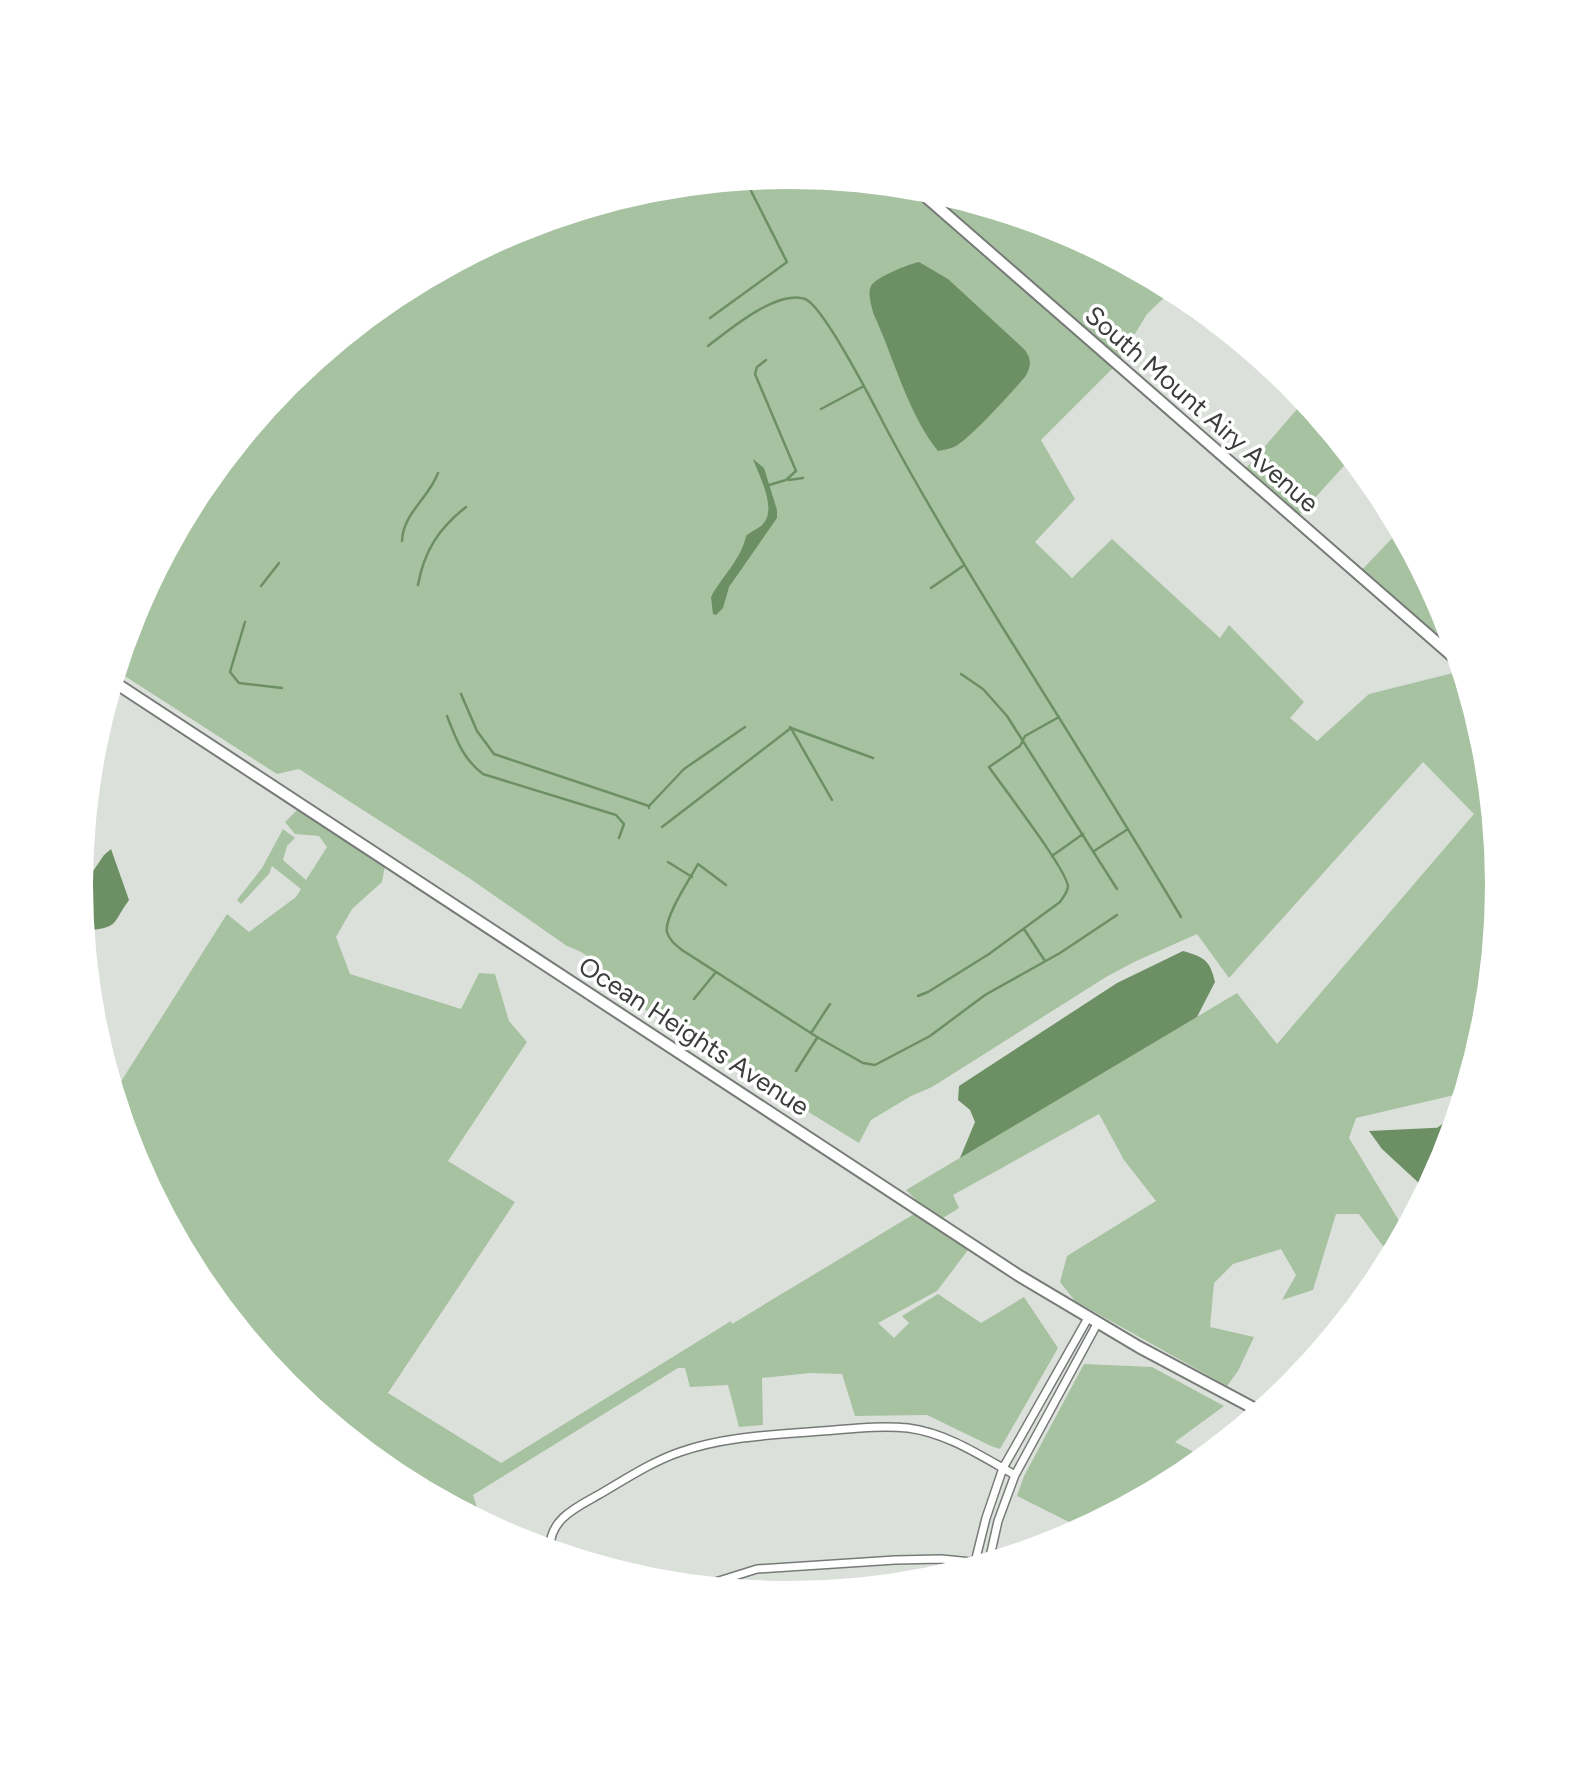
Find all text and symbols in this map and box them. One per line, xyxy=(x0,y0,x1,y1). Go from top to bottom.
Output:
street label: South Mount Airy Avenue xyxy=(1079,299,1325,519)
street label: Ocean Heights Avenue xyxy=(573,949,815,1123)

